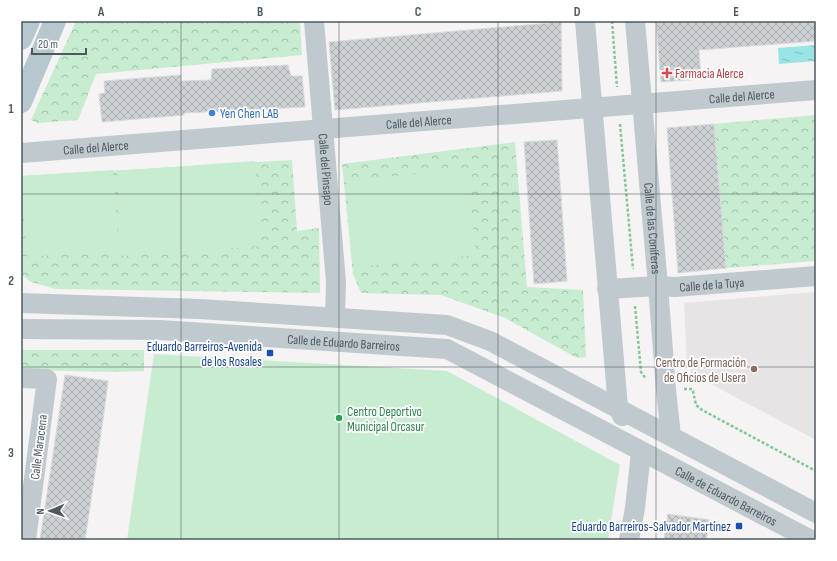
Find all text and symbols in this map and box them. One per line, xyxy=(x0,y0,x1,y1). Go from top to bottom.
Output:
text: A xyxy=(97,4,105,20)
text: B xyxy=(257,4,263,20)
text: C xyxy=(415,4,422,20)
text: D xyxy=(574,4,581,20)
text: E xyxy=(733,4,739,20)
scale bar xyxy=(32,30,86,56)
text: 20 m xyxy=(38,37,58,52)
place label: Farmacia Alerce xyxy=(675,66,744,82)
marker: Farmacia Alerce xyxy=(662,68,672,78)
street label: Calle del Alerce xyxy=(708,86,775,107)
text: 1 xyxy=(8,101,14,117)
place label: Yen Chen LAB xyxy=(220,106,279,122)
marker: Yen Chen LAB xyxy=(207,108,217,118)
street label: Calle del Alerce xyxy=(385,112,452,133)
street label: Calle del Pinsapo xyxy=(315,133,337,206)
street label: Calle del Alerce xyxy=(62,138,129,159)
street label: Calle de las Coníferas xyxy=(640,182,664,275)
text: 2 xyxy=(8,273,14,289)
street label: Calle de la Tuya xyxy=(679,275,745,296)
street label: Calle de Eduardo Barreiros xyxy=(287,331,401,355)
place label: Eduardo Barreiros-Avenida de los Rosales xyxy=(147,339,262,370)
marker: Eduardo Barreiros-Avenida de los Rosales xyxy=(265,348,275,358)
place label: Centro de Formación de Oficios de Usera xyxy=(655,355,746,386)
marker: Centro de Formación de Oficios de Usera xyxy=(749,364,759,374)
place label: Centro Deportivo Municipal Orcasur xyxy=(347,404,425,435)
marker: Centro Deportivo Municipal Orcasur xyxy=(334,413,344,423)
street label: Calle Maracena xyxy=(27,414,51,481)
text: 3 xyxy=(8,445,14,461)
street label: Calle de Eduardo Barreiros xyxy=(672,463,780,530)
north arrow xyxy=(30,491,70,531)
text: N xyxy=(34,508,47,514)
place label: Eduardo Barreiros-Salvador Martínez xyxy=(572,519,731,535)
marker: Eduardo Barreiros-Salvador Martínez xyxy=(734,521,744,531)

